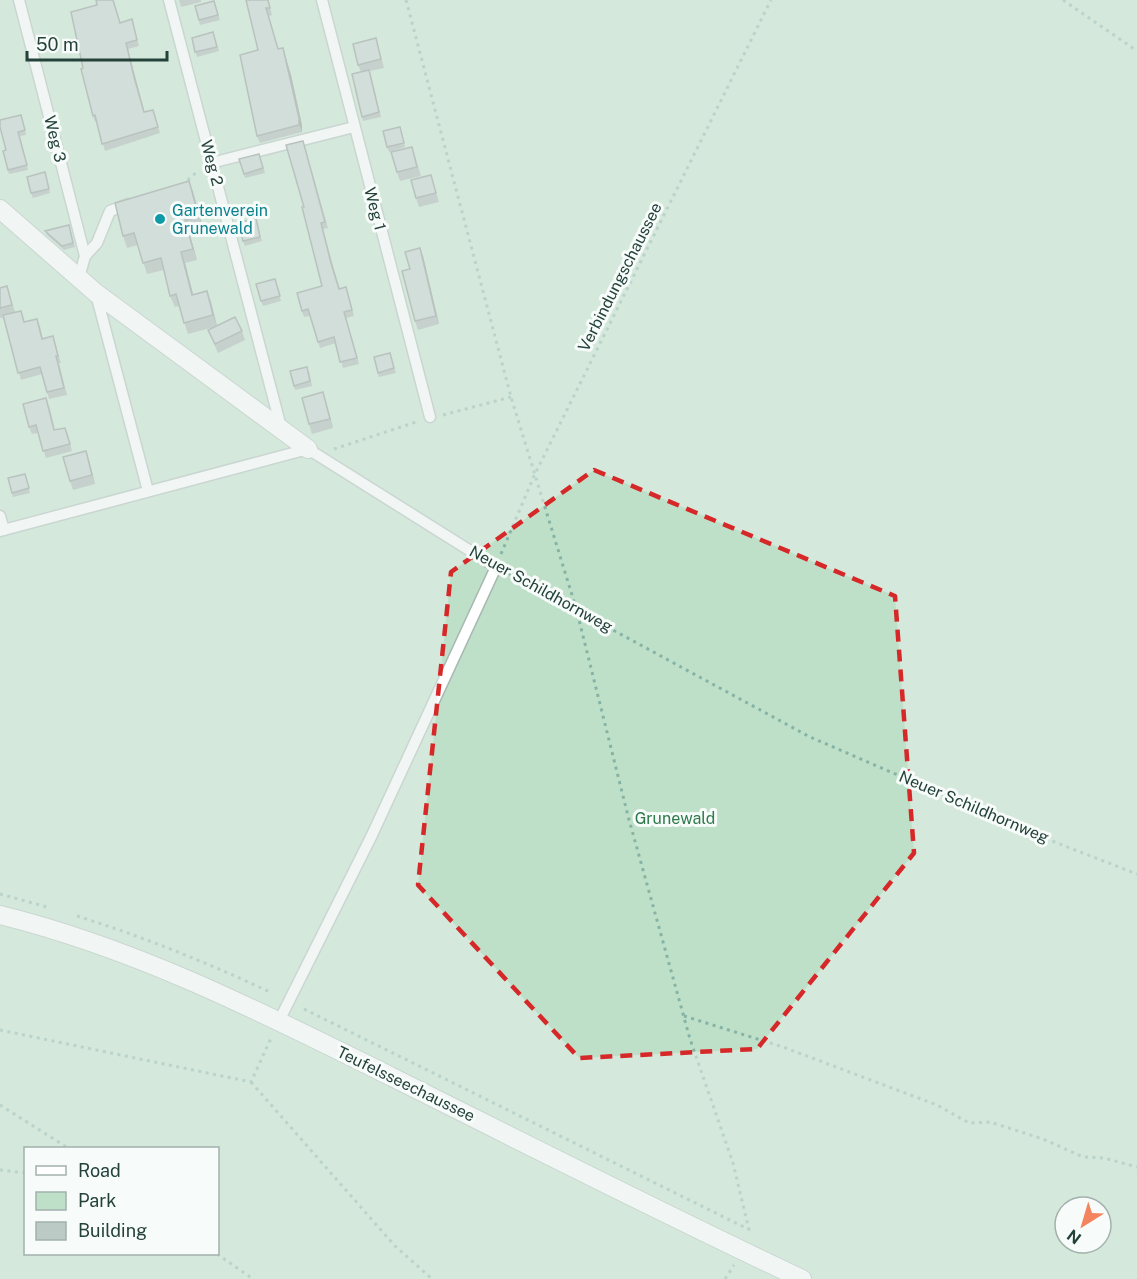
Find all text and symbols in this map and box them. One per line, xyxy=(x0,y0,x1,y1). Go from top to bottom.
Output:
scale bar xyxy=(27,24,166,62)
text: 50 m xyxy=(36,34,79,55)
street label: Weg 3 xyxy=(40,114,70,164)
street label: Weg 2 xyxy=(197,138,227,188)
street label: Weg 1 xyxy=(360,185,390,233)
street label: Verbindungschaussee xyxy=(574,199,666,355)
place label: Gartenverein Grunewald xyxy=(172,201,268,238)
marker: Gartenverein Grunewald xyxy=(153,212,167,226)
street label: Neuer Schildhornweg xyxy=(466,542,616,636)
street label: Neuer Schildhornweg xyxy=(896,767,1052,847)
park label: Grunewald xyxy=(635,809,715,828)
street label: Teufelsseechaussee xyxy=(334,1042,478,1126)
legend xyxy=(24,1147,219,1255)
text: Road xyxy=(78,1160,121,1181)
text: Park xyxy=(78,1190,116,1211)
north arrow xyxy=(1053,1195,1113,1255)
text: Building xyxy=(78,1220,147,1241)
text: N xyxy=(1064,1225,1085,1248)

